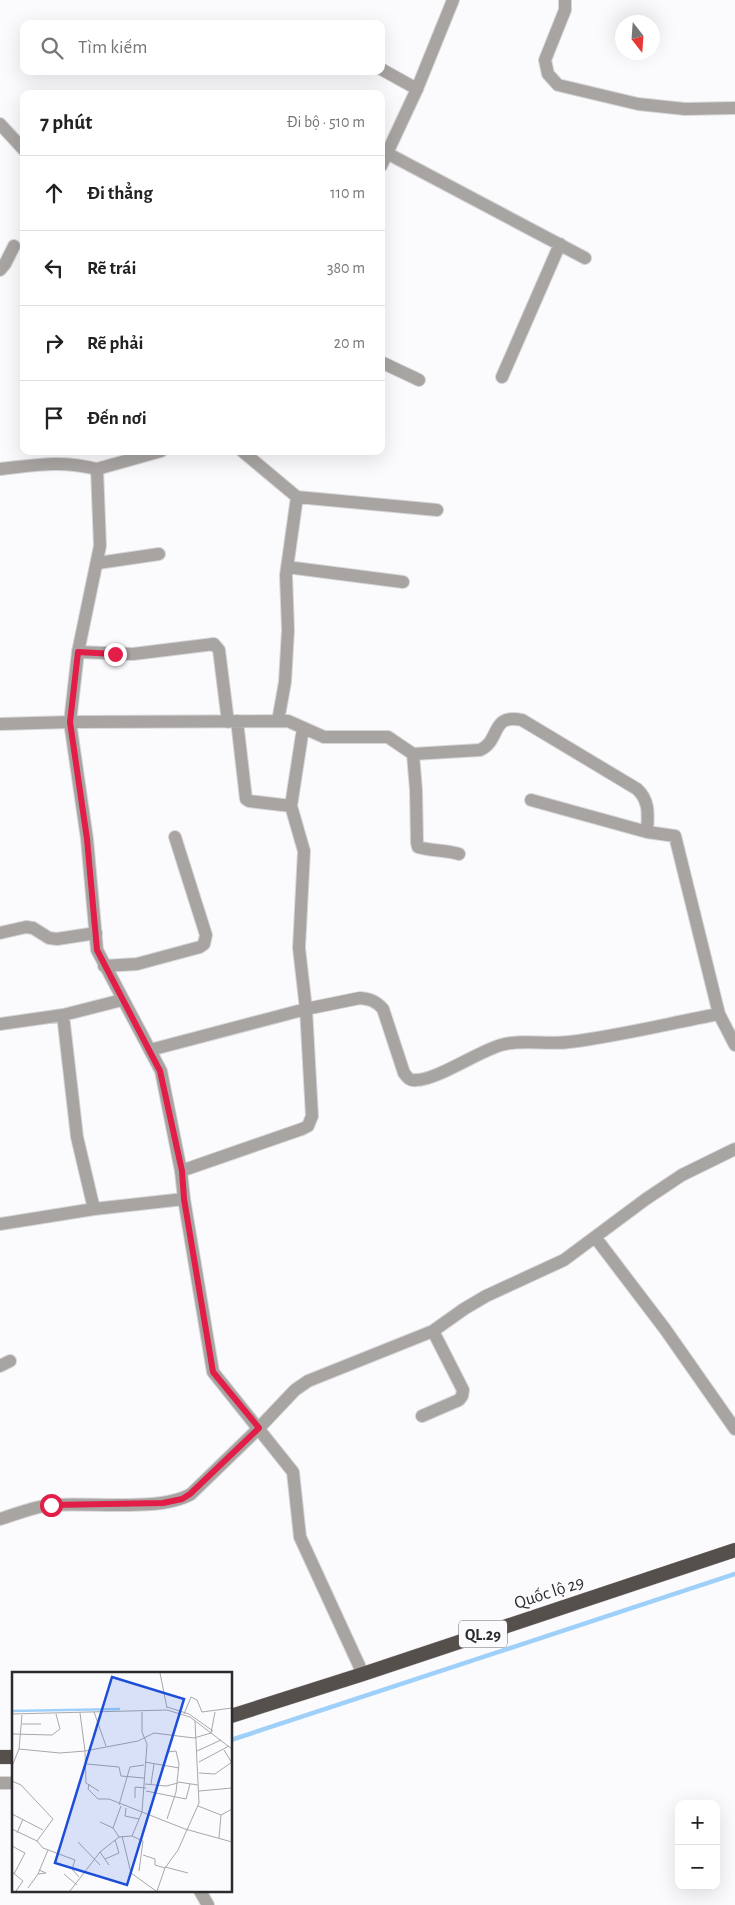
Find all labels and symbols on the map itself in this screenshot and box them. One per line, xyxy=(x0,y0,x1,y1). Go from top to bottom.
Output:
north arrow xyxy=(615,15,660,60)
route end xyxy=(104,643,127,666)
route start xyxy=(40,1494,63,1517)
street label: Quốc lộ 29 xyxy=(512,1572,586,1613)
road number: QL.29 xyxy=(459,1620,507,1648)
inset map xyxy=(12,1672,232,1892)

